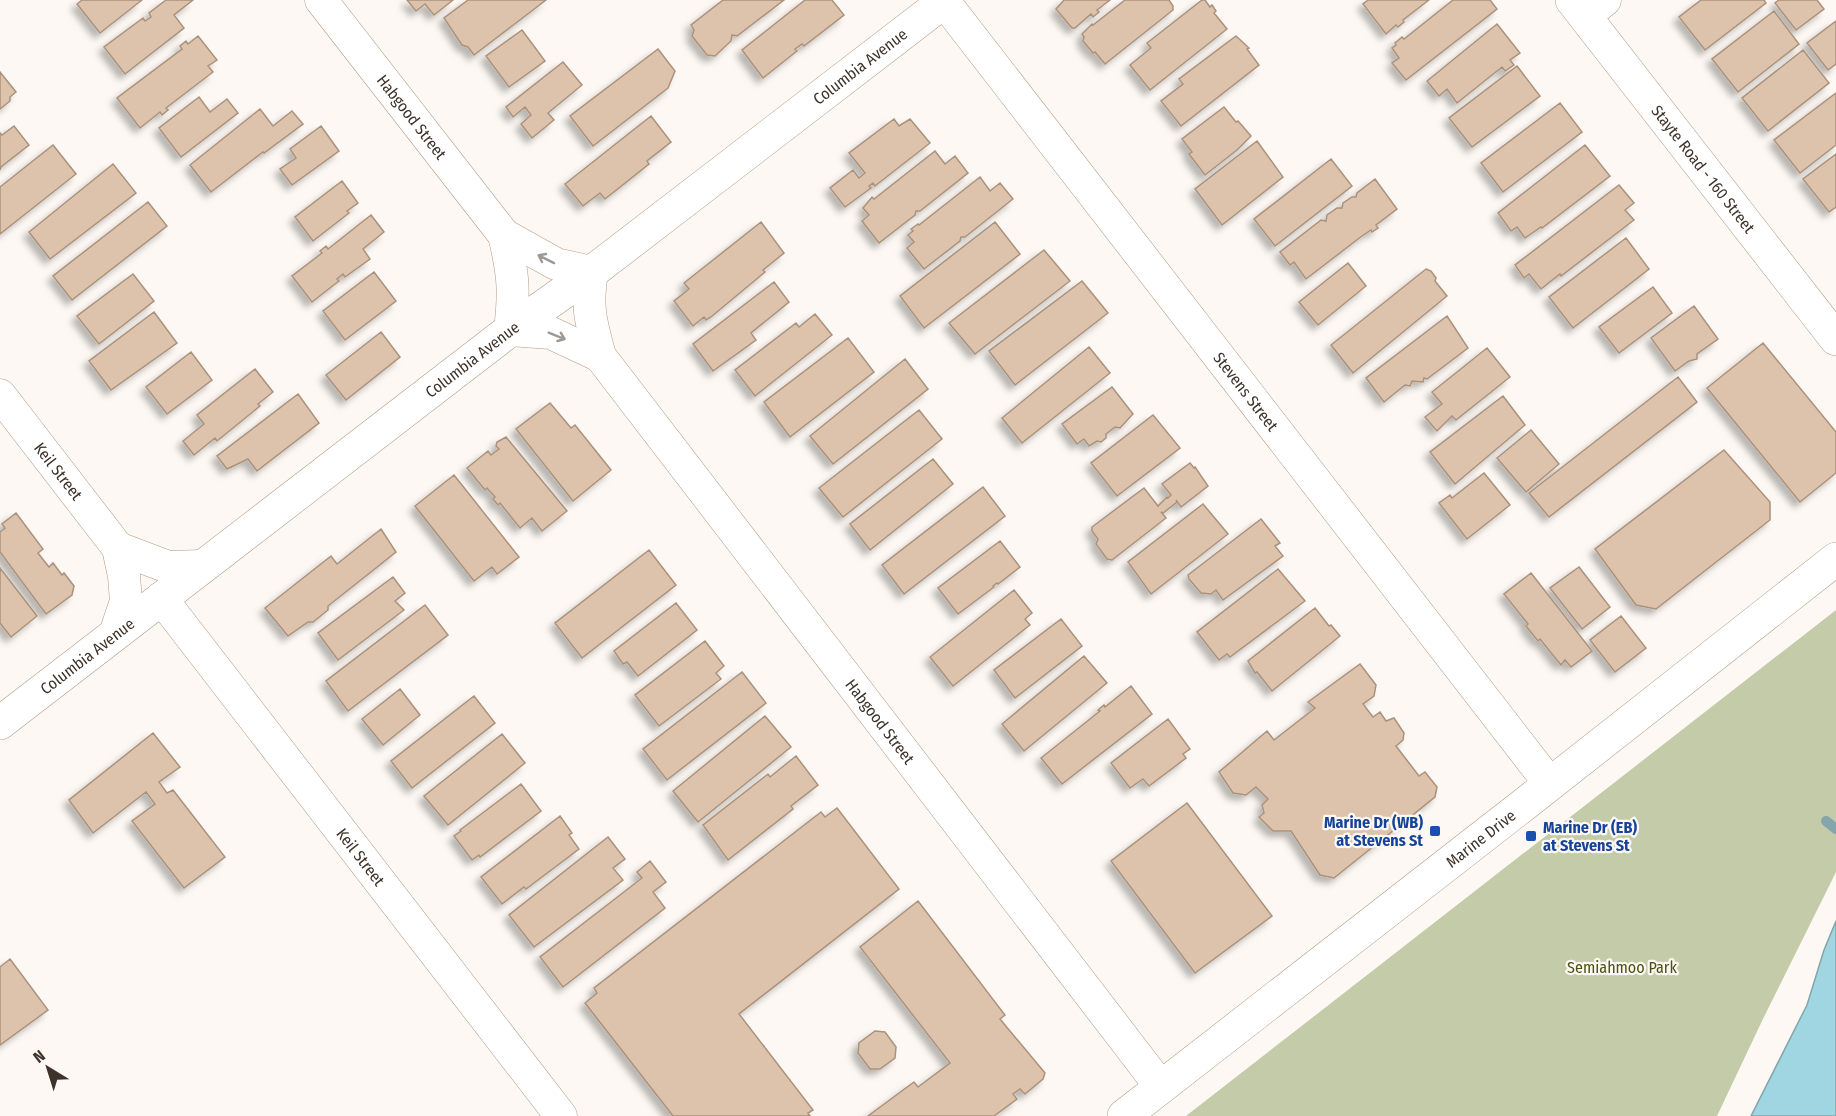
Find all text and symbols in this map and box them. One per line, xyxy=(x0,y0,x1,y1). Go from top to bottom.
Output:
street label: Columbia Avenue xyxy=(809,24,911,108)
street label: Habgood Street xyxy=(373,71,451,163)
street label: Stayte Road - 160 Street xyxy=(1648,101,1760,237)
one-way arrow xyxy=(538,252,556,264)
street label: Columbia Avenue xyxy=(421,317,523,401)
one-way arrow xyxy=(547,331,566,342)
street label: Stevens Street xyxy=(1210,348,1283,435)
street label: Keil Street xyxy=(30,438,87,504)
street label: Columbia Avenue xyxy=(36,614,138,698)
street label: Habgood Street xyxy=(842,675,919,768)
street label: Marine Drive xyxy=(1442,805,1519,871)
place label: Marine Dr (WB) at Stevens St xyxy=(1324,813,1423,850)
place label: Marine Dr (EB) at Stevens St xyxy=(1543,818,1637,855)
street label: Keil Street xyxy=(333,824,389,890)
marker: Marine Dr (WB) at Stevens St xyxy=(1428,824,1442,838)
marker: Marine Dr (EB) at Stevens St xyxy=(1524,829,1538,843)
park label: Semiahmoo Park xyxy=(1567,958,1677,977)
north arrow xyxy=(18,1038,78,1098)
text: N xyxy=(29,1046,49,1067)

